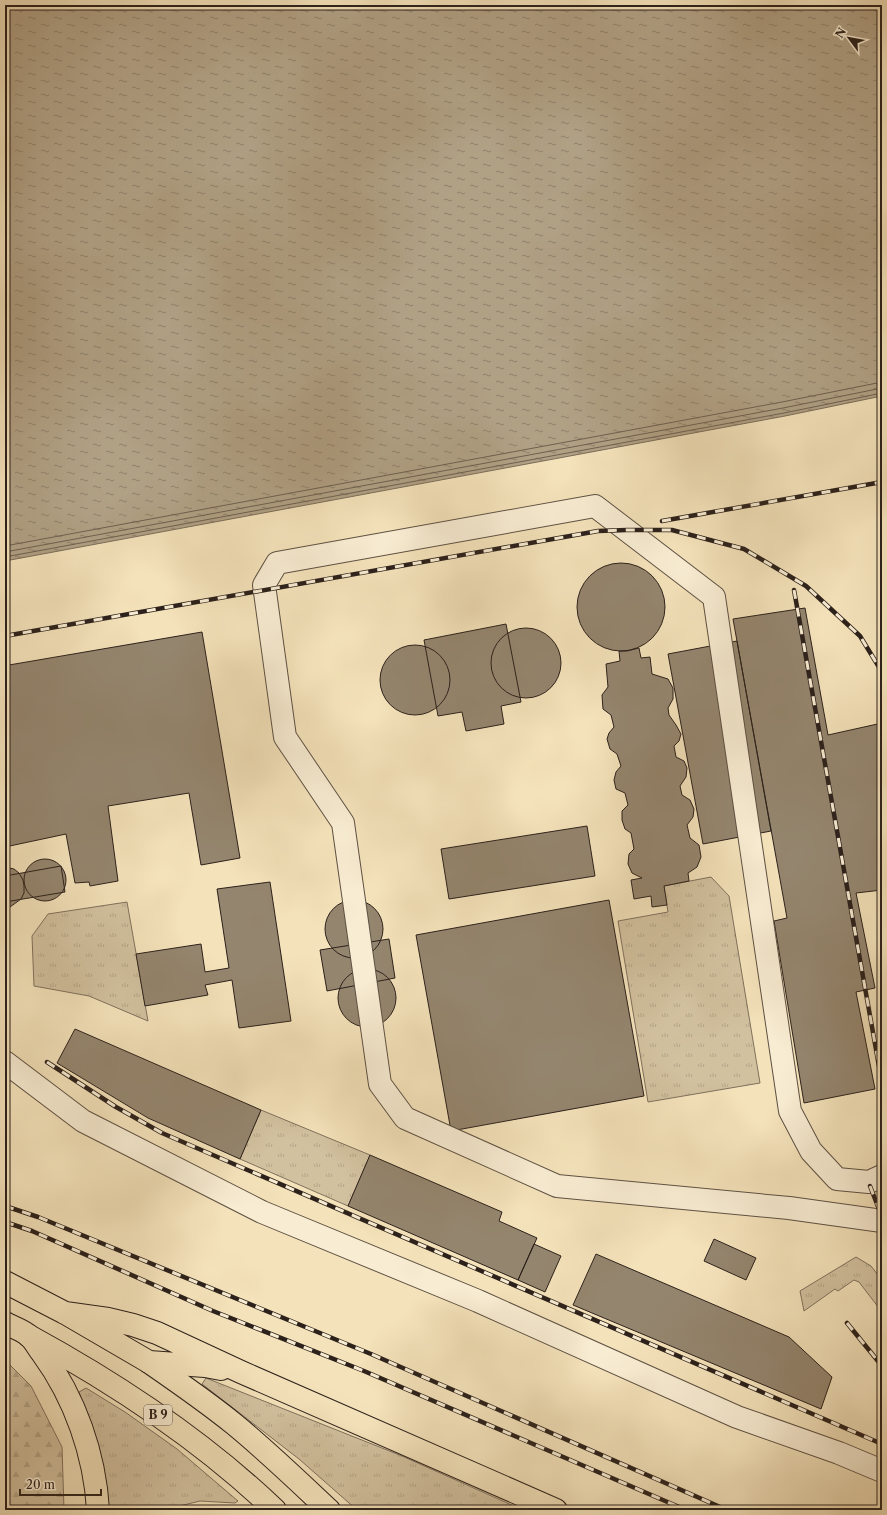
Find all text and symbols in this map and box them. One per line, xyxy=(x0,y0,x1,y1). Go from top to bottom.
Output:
north arrow xyxy=(829,18,869,58)
text: N xyxy=(832,25,849,40)
road number: B 9 xyxy=(144,1405,172,1425)
scale bar xyxy=(20,1471,101,1497)
text: 20 m xyxy=(26,1477,55,1492)

